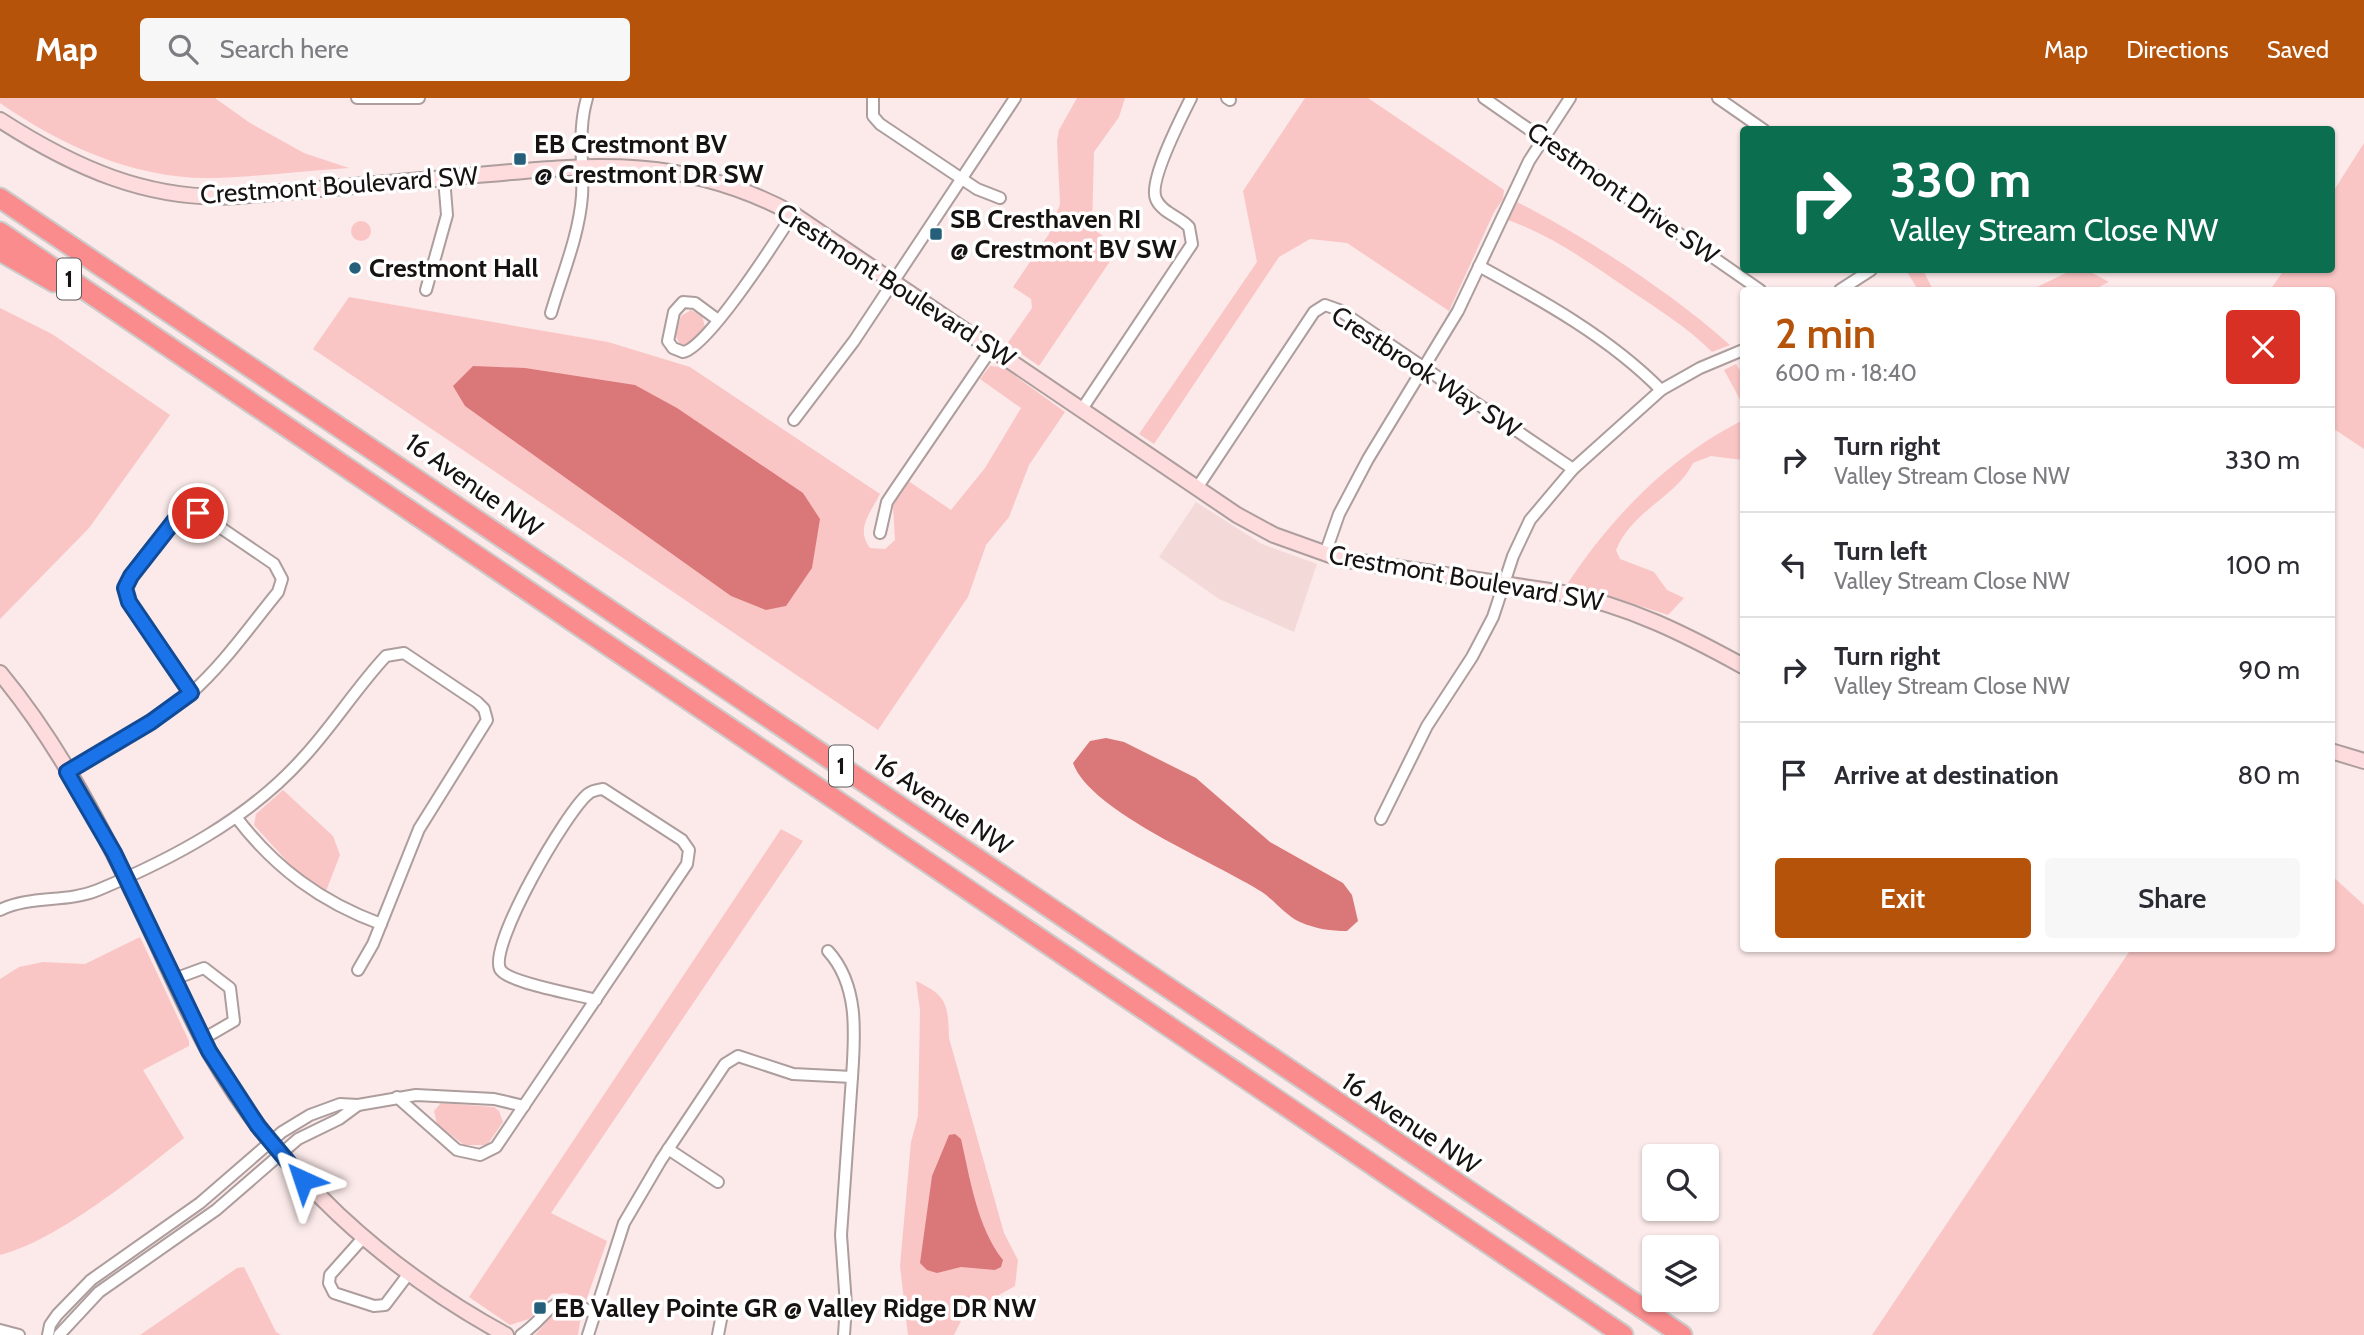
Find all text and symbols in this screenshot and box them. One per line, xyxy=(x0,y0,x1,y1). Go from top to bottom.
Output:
search box xyxy=(140,18,630,81)
text: Map xyxy=(35,29,98,69)
icon: search xyxy=(164,30,202,68)
text: Search here xyxy=(220,33,349,65)
text: Map xyxy=(2044,35,2088,64)
text: Directions xyxy=(2126,35,2229,64)
text: Saved xyxy=(2267,35,2329,64)
street label: Crestmont Drive SW xyxy=(1521,115,1725,271)
place label: EB Crestmont BV @ Crestmont DR SW xyxy=(534,128,764,190)
text: 330 m xyxy=(1890,150,2031,209)
marker: EB Crestmont BV @ Crestmont DR SW xyxy=(512,151,528,167)
icon: right xyxy=(1775,154,1866,245)
street label: Crestmont Boulevard SW xyxy=(199,159,479,211)
street label: Crestmont Boulevard SW xyxy=(771,196,1022,374)
place label: SB Cresthaven RI @ Crestmont BV SW xyxy=(950,203,1177,265)
text: Valley Stream Close NW xyxy=(1890,210,2218,249)
marker: SB Cresthaven RI @ Crestmont BV SW xyxy=(928,226,944,242)
place label: Crestmont Hall xyxy=(369,252,538,284)
road number: 1 xyxy=(57,258,81,300)
marker: Crestmont Hall xyxy=(347,260,363,276)
street label: Crestbrook Way SW xyxy=(1325,299,1527,445)
text: 2 min xyxy=(1775,307,1876,359)
button: close xyxy=(2226,310,2300,384)
text: 600 m · 18:40 xyxy=(1775,359,1917,387)
street label: 16 Avenue NW xyxy=(399,426,549,544)
text: Turn right xyxy=(1834,430,1940,462)
icon: right xyxy=(1775,441,1813,479)
text: 330 m xyxy=(2225,444,2300,476)
text: Valley Stream Close NW xyxy=(1834,462,2070,490)
pin xyxy=(168,483,228,543)
icon: arrive xyxy=(179,494,217,532)
text: Turn left xyxy=(1834,535,1927,567)
street label: Crestmont Boulevard SW xyxy=(1326,538,1606,618)
icon: left xyxy=(1775,546,1813,584)
text: 100 m xyxy=(2227,549,2300,581)
text: Valley Stream Close NW xyxy=(1834,567,2070,595)
text: Turn right xyxy=(1834,640,1940,672)
icon: right xyxy=(1775,651,1813,689)
text: 90 m xyxy=(2238,654,2300,686)
text: Valley Stream Close NW xyxy=(1834,672,2070,700)
road number: 1 xyxy=(829,746,853,786)
street label: 16 Avenue NW xyxy=(868,746,1019,862)
icon: arrive xyxy=(1775,756,1813,794)
text: Arrive at destination xyxy=(1834,759,2059,791)
text: 80 m xyxy=(2237,759,2300,791)
button: Exit xyxy=(1775,858,2031,938)
button: Share xyxy=(2045,858,2300,938)
street label: 16 Avenue NW xyxy=(1336,1065,1487,1181)
position arrow xyxy=(266,1143,340,1217)
map controls xyxy=(1642,1144,1719,1312)
button: search xyxy=(1642,1144,1719,1221)
button: layers xyxy=(1642,1235,1719,1312)
place label: EB Valley Pointe GR @ Valley Ridge DR NW xyxy=(554,1292,1036,1324)
marker: EB Valley Pointe GR @ Valley Ridge DR NW xyxy=(532,1300,548,1316)

